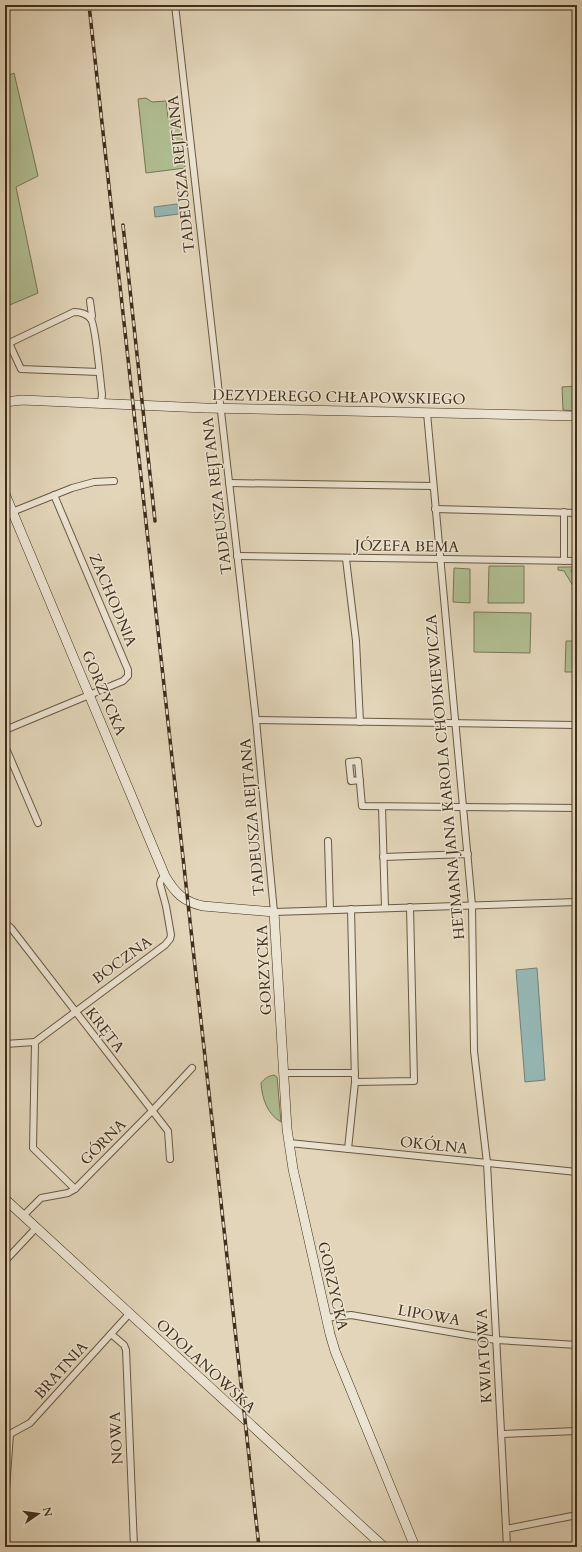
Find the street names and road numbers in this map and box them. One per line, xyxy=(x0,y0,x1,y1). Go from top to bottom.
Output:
street label: TADEUSZA REJTANA xyxy=(163,94,199,254)
street label: DEZYDEREGO CHŁAPOWSKIEGO xyxy=(212,385,466,409)
street label: TADEUSZA REJTANA xyxy=(197,416,237,576)
street label: JÓZEFA BEMA xyxy=(353,535,460,557)
street label: ZACHODNIA xyxy=(84,550,142,650)
street label: HETMANA JANA KAROLA CHODKIEWICZA xyxy=(421,613,469,941)
street label: GORZYCKA xyxy=(77,647,131,739)
street label: TADEUSZA REJTANA xyxy=(235,737,269,897)
street label: GORZYCKA xyxy=(252,924,276,1016)
street label: BOCZNA xyxy=(88,932,156,988)
street label: KRĘTA xyxy=(81,1003,129,1057)
street label: GÓRNA xyxy=(76,1114,131,1169)
street label: OKÓLNA xyxy=(399,1131,469,1159)
street label: GORZYCKA xyxy=(313,1240,353,1333)
street label: LIPOWA xyxy=(396,1300,462,1330)
street label: KWIATOWA xyxy=(472,1308,496,1404)
street label: ODOLANOWSKA xyxy=(152,1315,260,1418)
street label: BRATNIA xyxy=(30,1337,92,1403)
street label: NOWA xyxy=(105,1411,127,1465)

